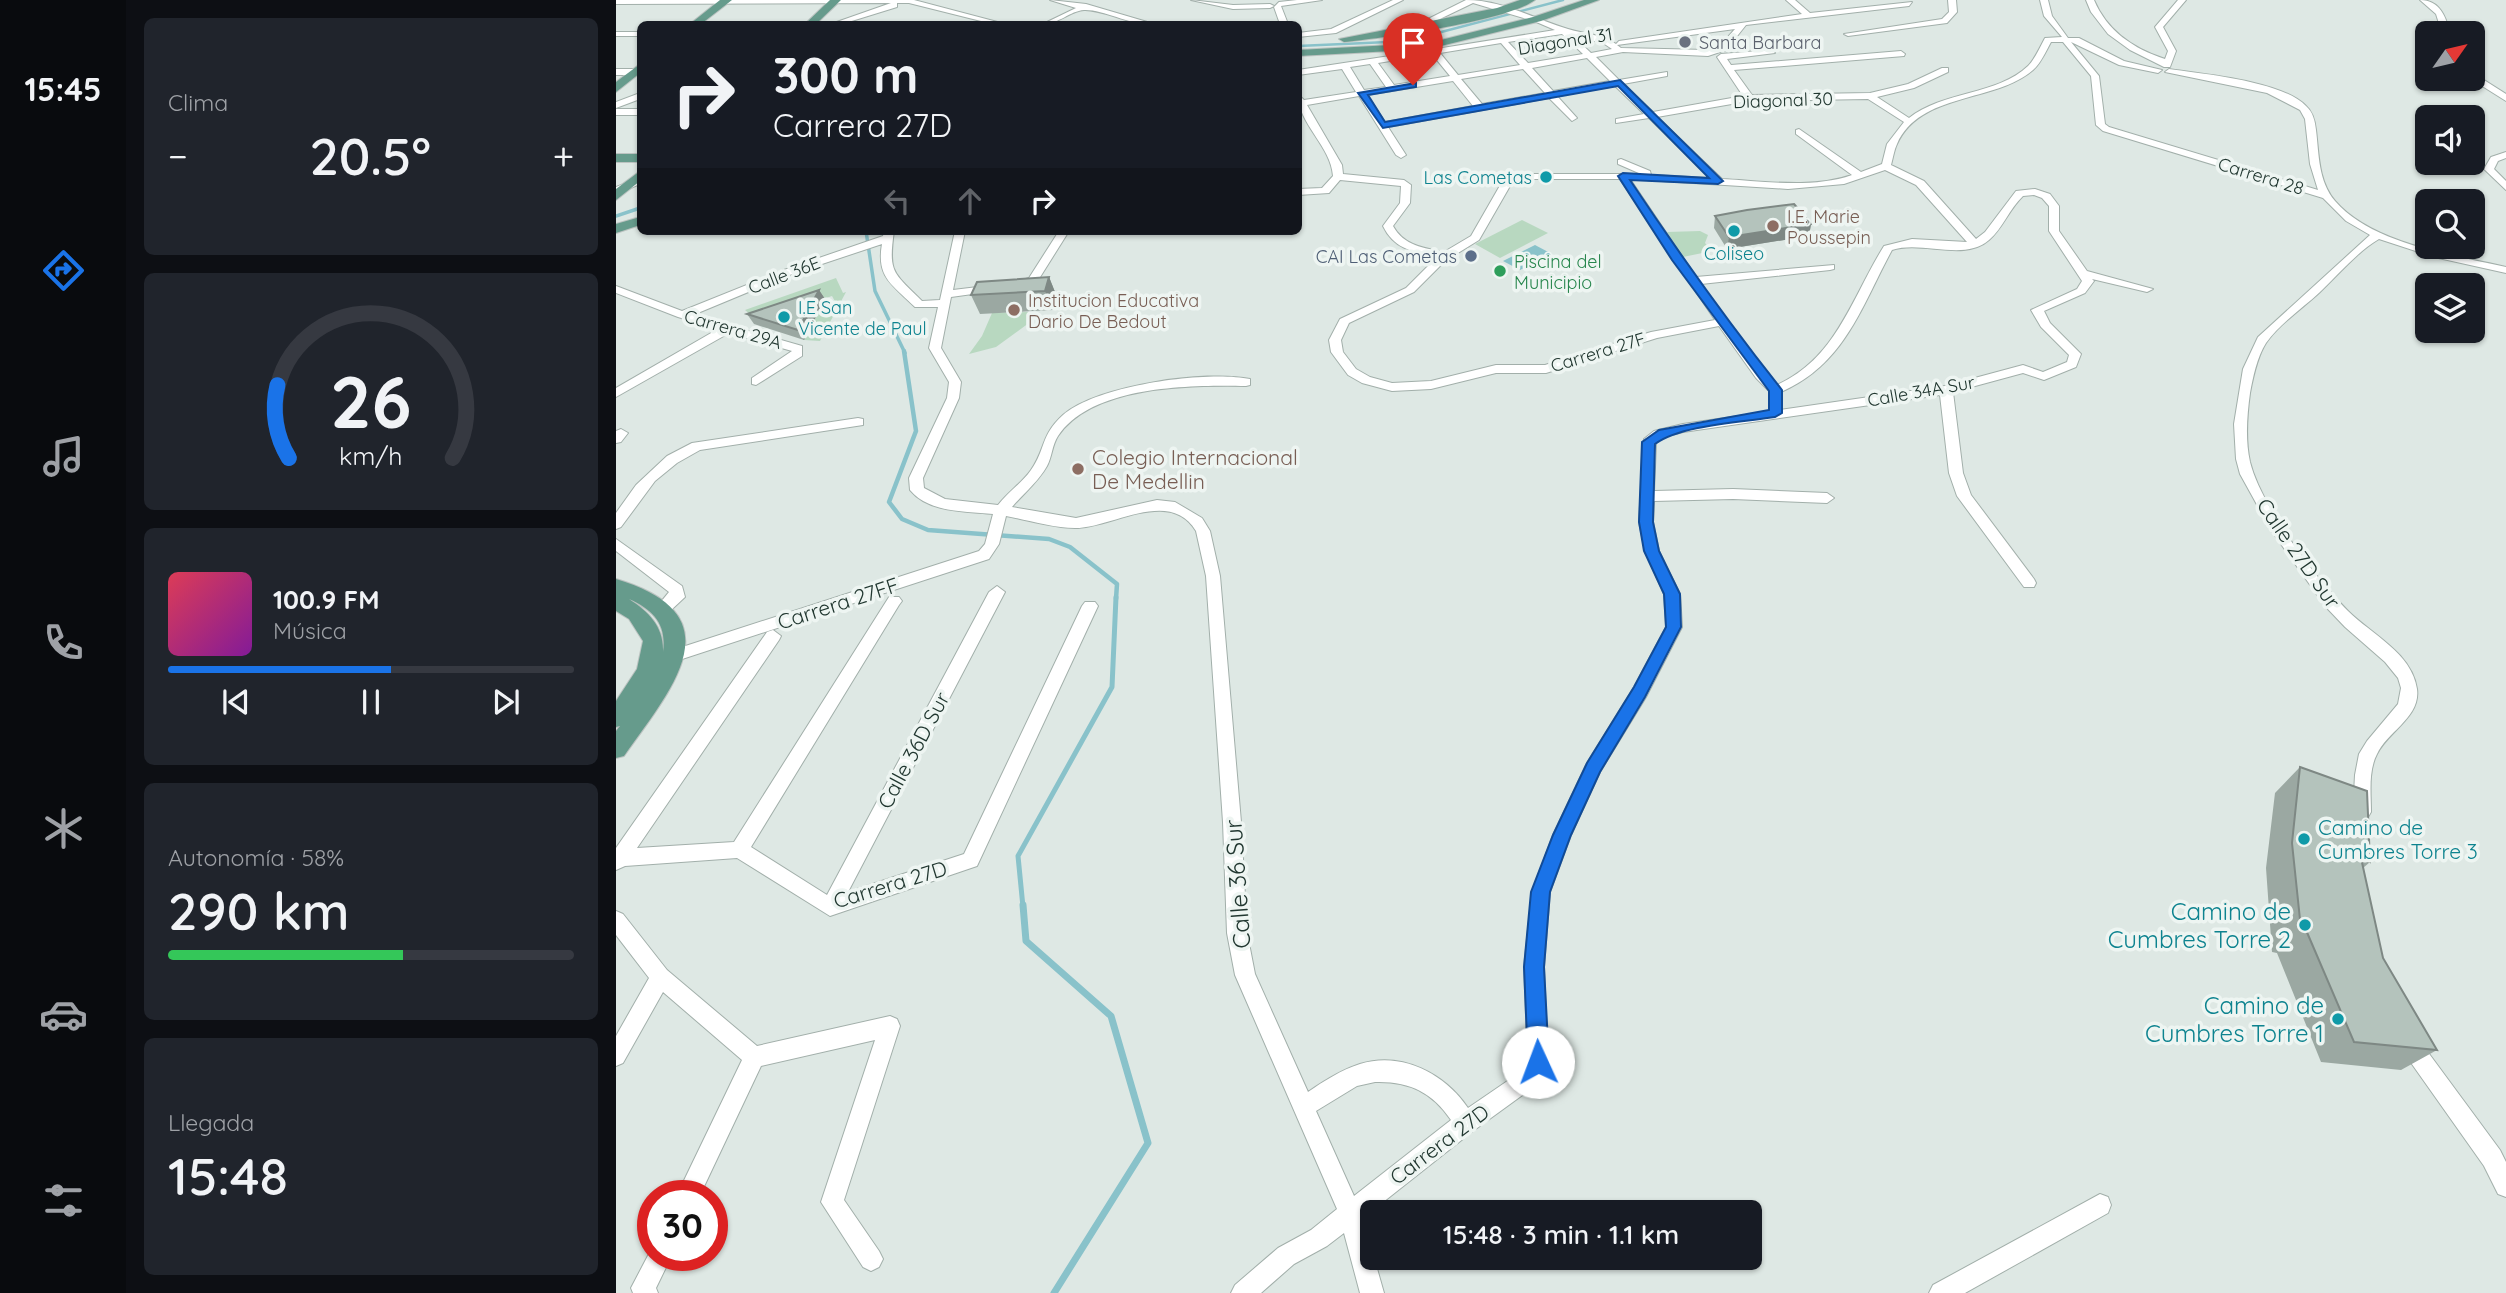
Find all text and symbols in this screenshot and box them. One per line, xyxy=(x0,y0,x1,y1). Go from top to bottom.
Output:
pin xyxy=(1383,13,1443,85)
north arrow xyxy=(2415,21,2485,91)
map controls xyxy=(2415,21,2485,343)
street label: Diagonal 31 xyxy=(1516,22,1614,60)
icon: arrive xyxy=(1394,24,1432,62)
place label: Santa Barbara xyxy=(1699,31,1821,54)
marker: Santa Barbara xyxy=(1677,34,1693,50)
text: 300 m xyxy=(773,44,918,105)
icon: right xyxy=(658,49,749,140)
text: 15:45 xyxy=(25,69,101,109)
street label: Diagonal 30 xyxy=(1733,87,1833,113)
text: Clima xyxy=(168,88,228,117)
text: Carrera 27D xyxy=(773,105,952,145)
button: sound xyxy=(2415,105,2485,175)
text: 20.5° xyxy=(309,123,431,188)
text: − xyxy=(168,132,188,180)
text: + xyxy=(553,132,574,180)
street label: Carrera 28 xyxy=(2215,152,2307,200)
place label: Las Cometas xyxy=(1423,166,1532,189)
marker: Las Cometas xyxy=(1538,169,1554,185)
icon: left xyxy=(878,182,916,220)
icon: ahead xyxy=(951,182,989,220)
icon: right xyxy=(1024,182,1062,220)
button: search xyxy=(2415,189,2485,259)
place label: I.E. Marie Poussepin xyxy=(1787,205,1871,249)
marker: I.E. Marie Poussepin xyxy=(1765,218,1781,234)
marker: Coliseo xyxy=(1726,223,1742,239)
place label: Coliseo xyxy=(1704,242,1764,265)
place label: CAI Las Cometas xyxy=(1316,245,1457,268)
icon: directions xyxy=(39,246,88,295)
marker: CAI Las Cometas xyxy=(1463,248,1479,264)
place label: Piscina del Municipio xyxy=(1514,250,1602,294)
street label: Calle 36E xyxy=(745,251,823,299)
marker: Piscina del Municipio xyxy=(1492,263,1508,279)
button: layers xyxy=(2415,273,2485,343)
place label: Institucion Educativa Dario De Bedout xyxy=(1028,289,1199,333)
place label: I.E San Vicente de Paul xyxy=(798,296,927,340)
marker: Institucion Educativa Dario De Bedout xyxy=(1006,302,1022,318)
street label: Carrera 29A xyxy=(682,304,785,354)
marker: I.E San Vicente de Paul xyxy=(776,309,792,325)
street label: Carrera 27F xyxy=(1548,327,1648,377)
text: 26 xyxy=(330,355,412,446)
street label: Calle 34A Sur xyxy=(1866,370,1977,412)
icon: music xyxy=(39,432,88,481)
text: km/h xyxy=(339,439,403,470)
place label: Colegio Internacional De Medellin xyxy=(1092,444,1298,494)
marker: Colegio Internacional De Medellin xyxy=(1070,461,1086,477)
street label: Calle 27D Sur xyxy=(2252,493,2346,613)
street label: Carrera 27FF xyxy=(774,571,902,635)
text: 100.9 FM xyxy=(273,583,379,616)
text: Música xyxy=(273,616,347,645)
icon: phone xyxy=(39,618,88,667)
icon: previous xyxy=(217,683,255,721)
icon: pause xyxy=(352,683,390,721)
icon: next xyxy=(487,683,525,721)
street label: Calle 36D Sur xyxy=(871,687,955,813)
icon: climate xyxy=(39,804,88,853)
place label: Camino de Cumbres Torre 3 xyxy=(2318,814,2478,864)
street label: Calle 36 Sur xyxy=(1218,818,1256,950)
marker: Camino de Cumbres Torre 3 xyxy=(2296,831,2312,847)
text: Autonomía · 58% xyxy=(168,843,344,872)
street label: Carrera 27D xyxy=(830,854,950,914)
text: 290 km xyxy=(168,878,350,943)
place label: Camino de Cumbres Torre 2 xyxy=(2108,896,2291,954)
marker: Camino de Cumbres Torre 2 xyxy=(2297,917,2313,933)
icon: car xyxy=(39,990,88,1039)
place label: Camino de Cumbres Torre 1 xyxy=(2145,990,2324,1048)
marker: Camino de Cumbres Torre 1 xyxy=(2330,1011,2346,1027)
position arrow xyxy=(1501,1025,1575,1099)
street label: Carrera 27D xyxy=(1384,1098,1494,1190)
text: Llegada xyxy=(168,1108,254,1137)
text: 15:48 xyxy=(168,1143,288,1208)
icon: filters xyxy=(39,1176,88,1225)
speed limit sign: 30 xyxy=(637,1180,728,1271)
text: 15:48 · 3 min · 1.1 km xyxy=(1443,1218,1679,1251)

